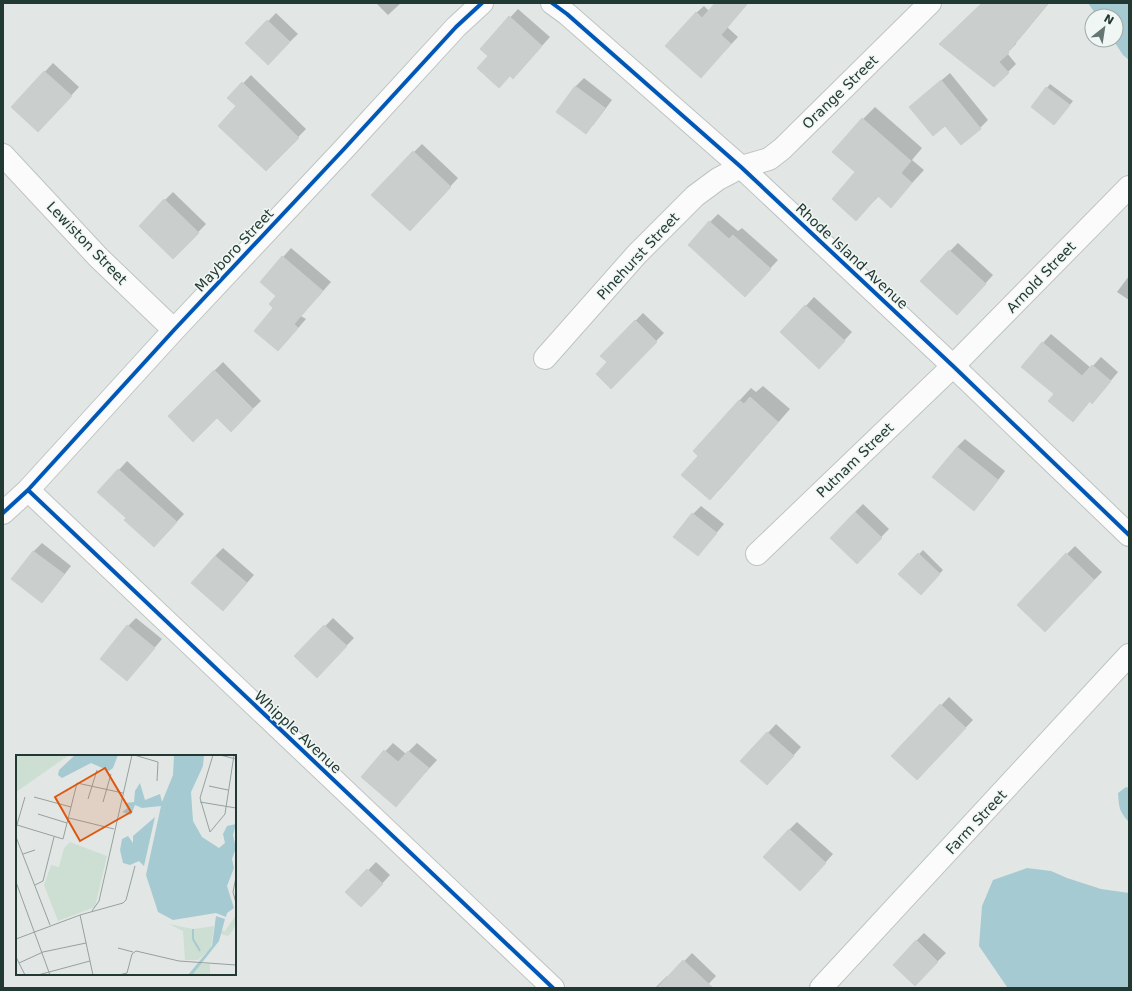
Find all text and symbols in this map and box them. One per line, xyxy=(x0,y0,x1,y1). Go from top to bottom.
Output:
north arrow xyxy=(1084,8,1124,48)
text: N xyxy=(1102,12,1116,28)
street label: Orange Street xyxy=(799,52,881,132)
street label: Lewiston Street xyxy=(43,198,131,288)
street label: Rhode Island Avenue xyxy=(793,200,911,312)
street label: Mayboro Street xyxy=(192,205,277,295)
street label: Pinehurst Street xyxy=(594,209,683,303)
street label: Arnold Street xyxy=(1003,238,1079,316)
street label: Putnam Street xyxy=(813,419,897,501)
street label: Whipple Avenue xyxy=(251,687,345,777)
inset map xyxy=(16,755,236,975)
street label: Farm Street xyxy=(942,786,1010,857)

